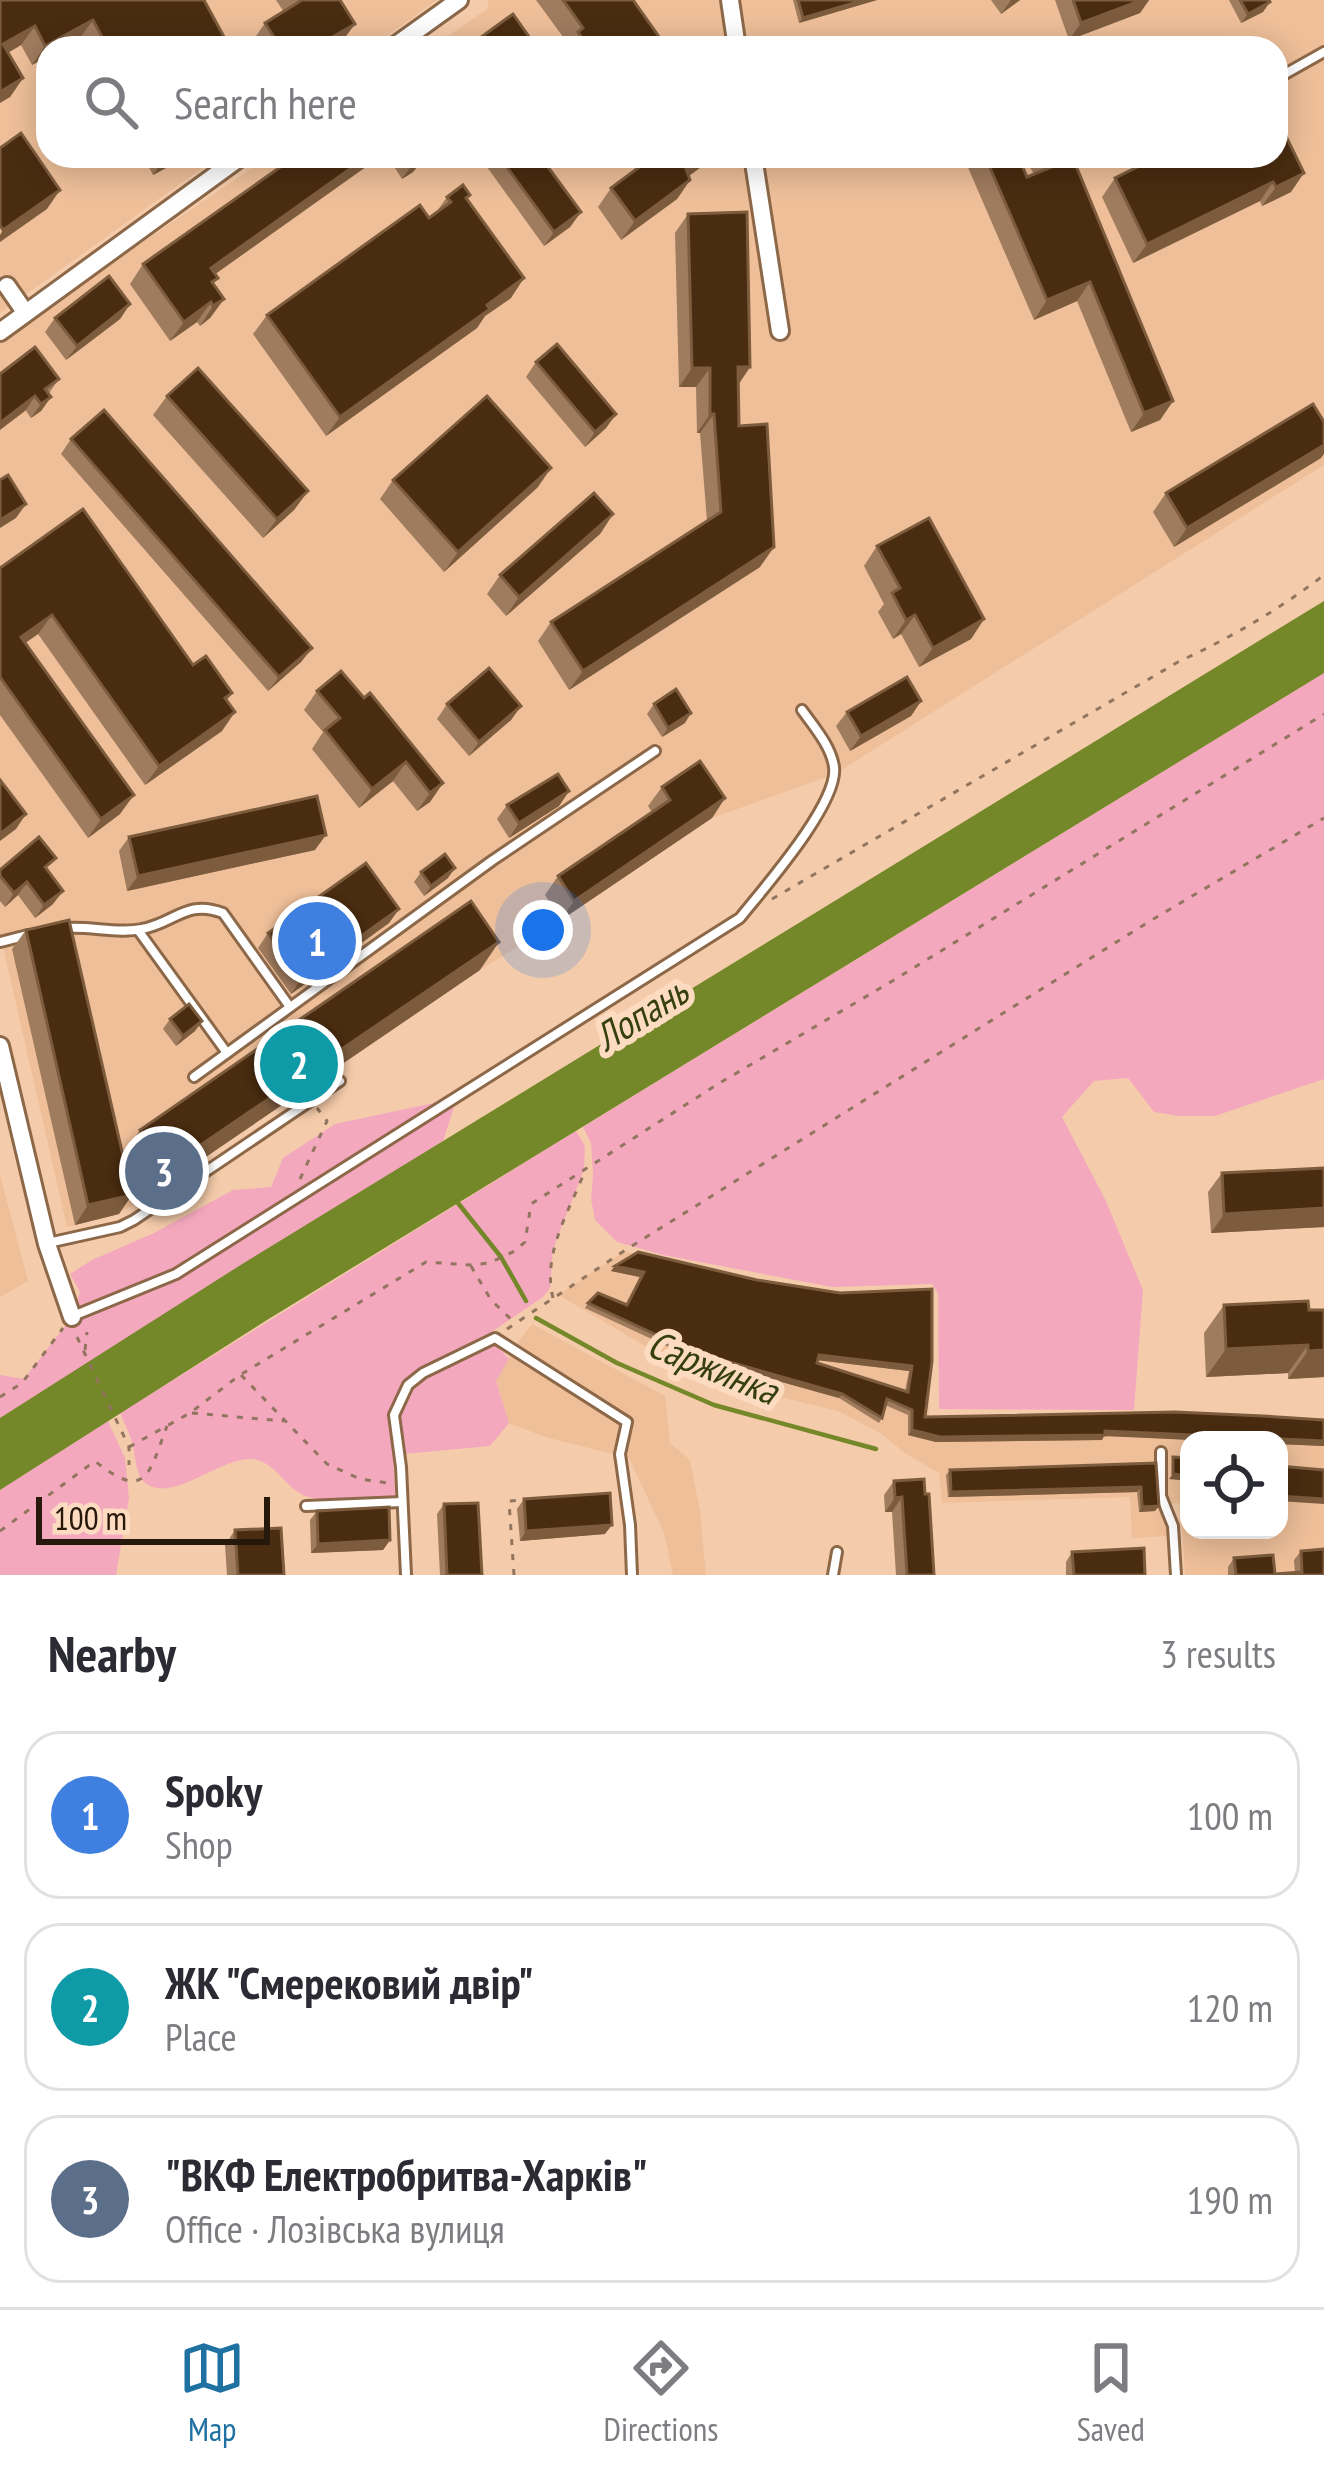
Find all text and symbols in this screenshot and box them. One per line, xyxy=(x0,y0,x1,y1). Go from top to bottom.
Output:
search box xyxy=(36,36,1288,168)
icon: search xyxy=(78,69,144,135)
text: Search here xyxy=(174,73,357,131)
pin: 1 xyxy=(278,896,356,986)
your location xyxy=(513,900,573,960)
water label: Лопань xyxy=(584,965,698,1062)
pin: 2 xyxy=(260,1019,338,1109)
pin: 3 xyxy=(125,1126,203,1216)
water label: Саржинка xyxy=(641,1317,788,1417)
map controls xyxy=(1180,1431,1288,1539)
button: locate xyxy=(1180,1431,1288,1539)
scale bar xyxy=(36,1491,270,1544)
text: 100 m xyxy=(54,1496,127,1539)
text: Nearby xyxy=(48,1620,176,1686)
text: 3 results xyxy=(1160,1628,1276,1679)
text: Spoky xyxy=(165,1761,262,1819)
text: 1 xyxy=(81,1790,99,1841)
text: 100 m xyxy=(1187,1790,1273,1841)
text: Shop xyxy=(165,1819,233,1870)
text: ЖК "Смерековий двір" xyxy=(165,1953,534,2011)
text: 2 xyxy=(81,1982,99,2033)
text: 120 m xyxy=(1187,1982,1273,2033)
text: Place xyxy=(165,2011,237,2062)
text: "ВКФ Електробритва-Харків" xyxy=(165,2145,648,2203)
text: 3 xyxy=(81,2174,99,2225)
text: 190 m xyxy=(1187,2174,1273,2225)
text: Office · Лозівська вулиця xyxy=(165,2203,505,2254)
tab: Map xyxy=(179,2335,245,2450)
tab: Directions xyxy=(604,2335,718,2450)
tab: Saved xyxy=(1077,2335,1145,2450)

